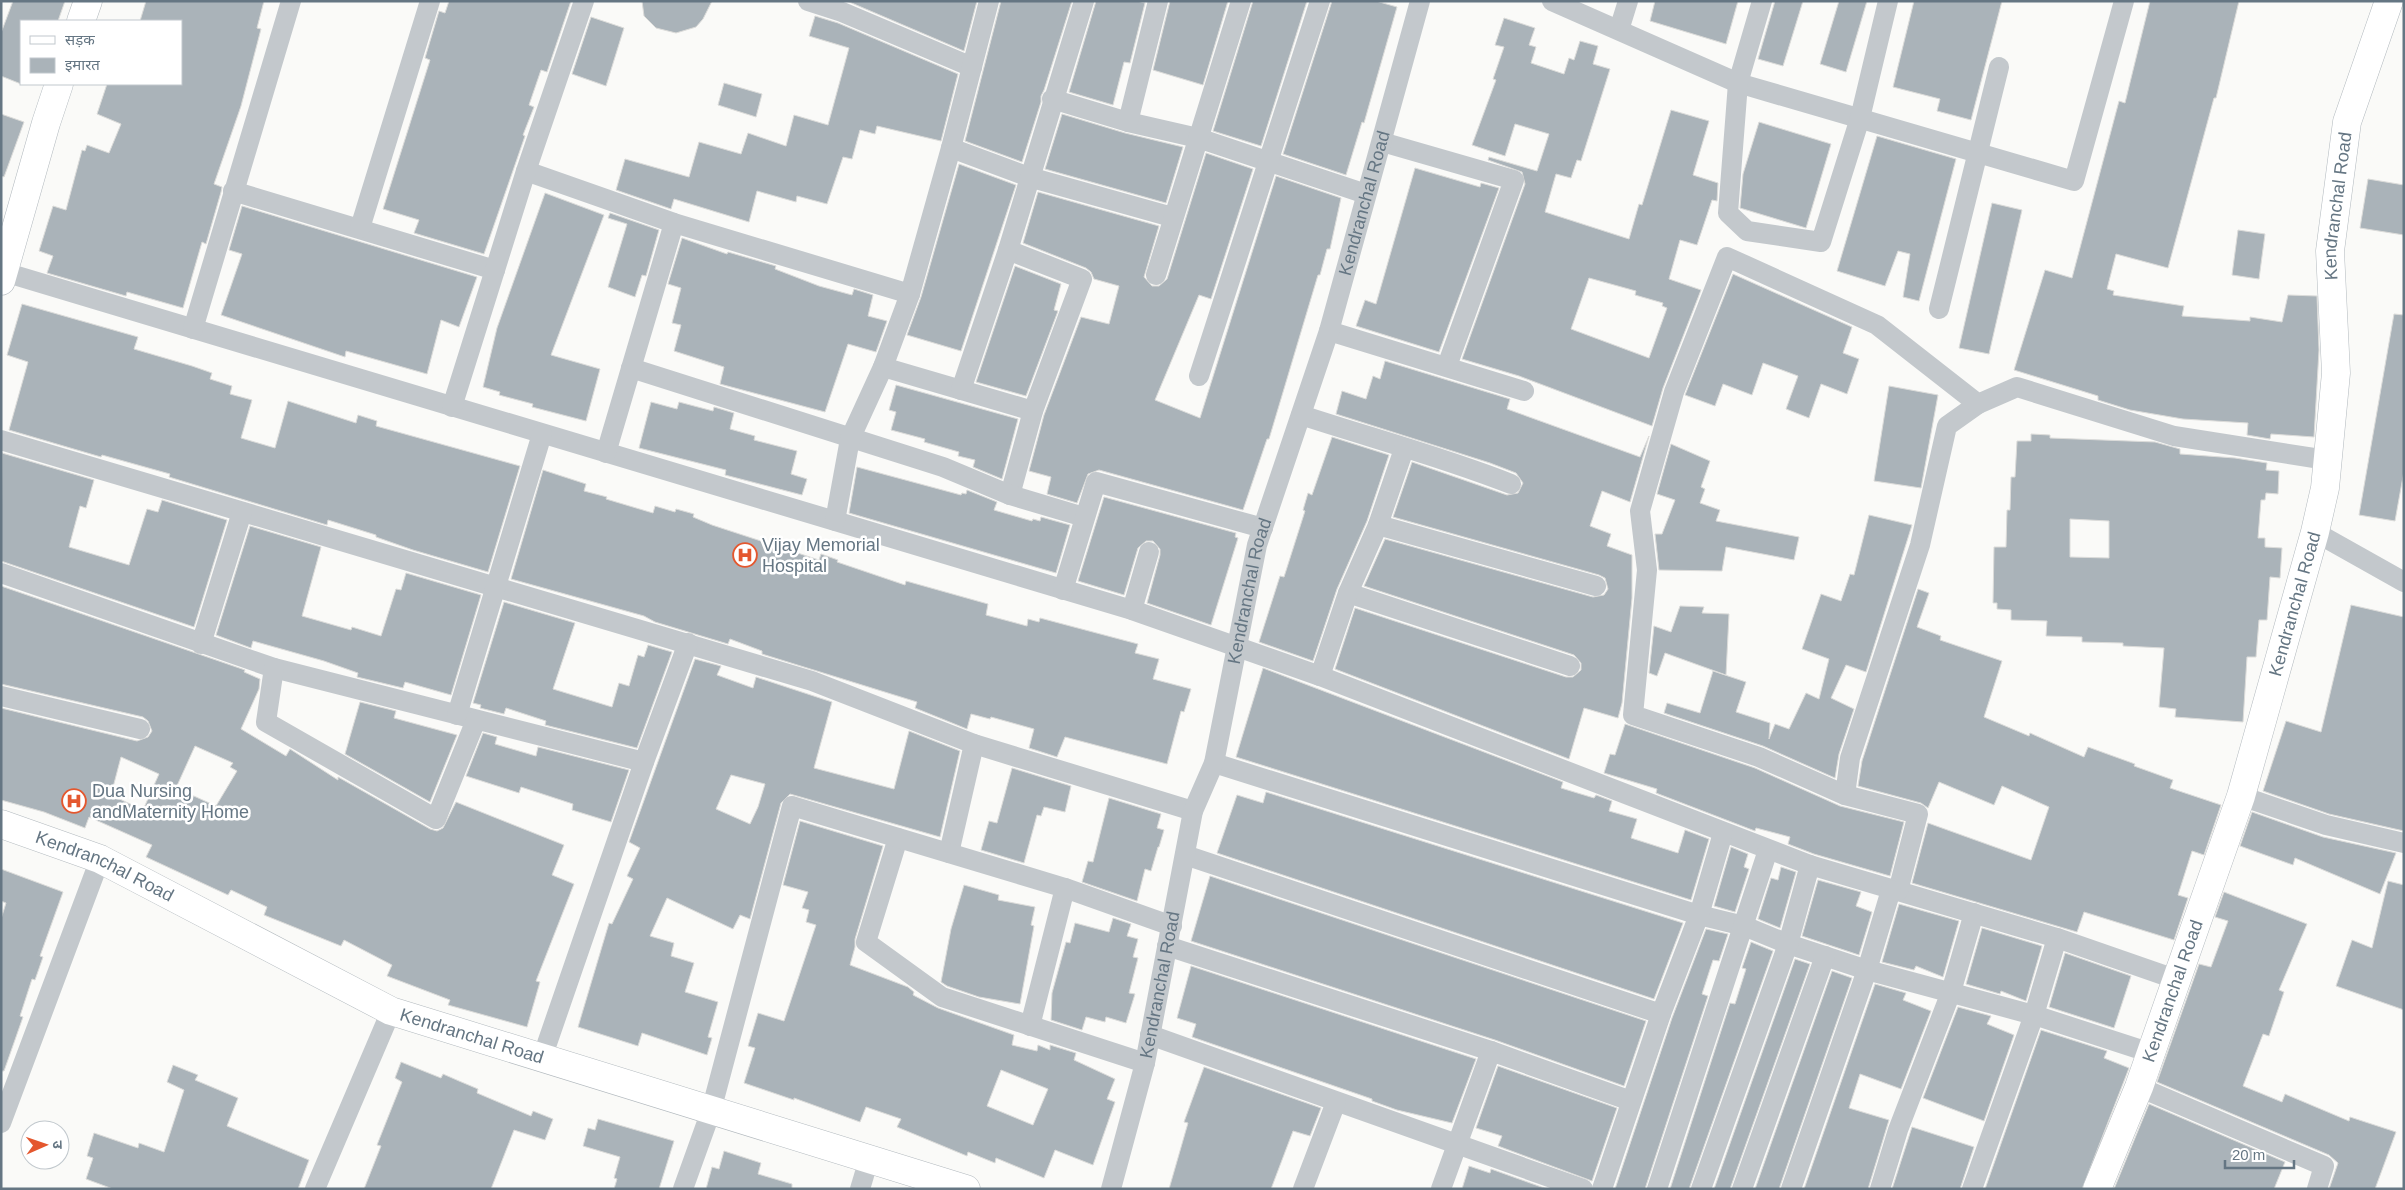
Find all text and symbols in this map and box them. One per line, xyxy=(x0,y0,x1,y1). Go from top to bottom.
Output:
legend xyxy=(20,20,182,85)
text: सड़क xyxy=(65,31,95,48)
text: इमारत xyxy=(65,56,100,73)
street label: Kendranchal Road xyxy=(1335,129,1394,278)
street label: Kendranchal Road xyxy=(2320,131,2356,281)
street label: Kendranchal Road xyxy=(1224,515,1275,666)
street label: Kendranchal Road xyxy=(2265,530,2325,679)
place label: Vijay Memorial Hospital xyxy=(762,535,880,576)
hospital icon: Vijay Memorial Hospital xyxy=(732,542,758,568)
place label: Dua Nursing andMaternity Home xyxy=(92,781,249,822)
hospital icon: Dua Nursing andMaternity Home xyxy=(61,788,87,814)
street label: Kendranchal Road xyxy=(33,827,177,906)
street label: Kendranchal Road xyxy=(1136,910,1184,1060)
street label: Kendranchal Road xyxy=(2139,917,2207,1065)
street label: Kendranchal Road xyxy=(398,1004,546,1068)
north arrow xyxy=(20,1120,70,1170)
scale bar xyxy=(2225,1138,2294,1170)
text: उ xyxy=(50,1140,66,1150)
text: 20 m xyxy=(2232,1146,2265,1163)

